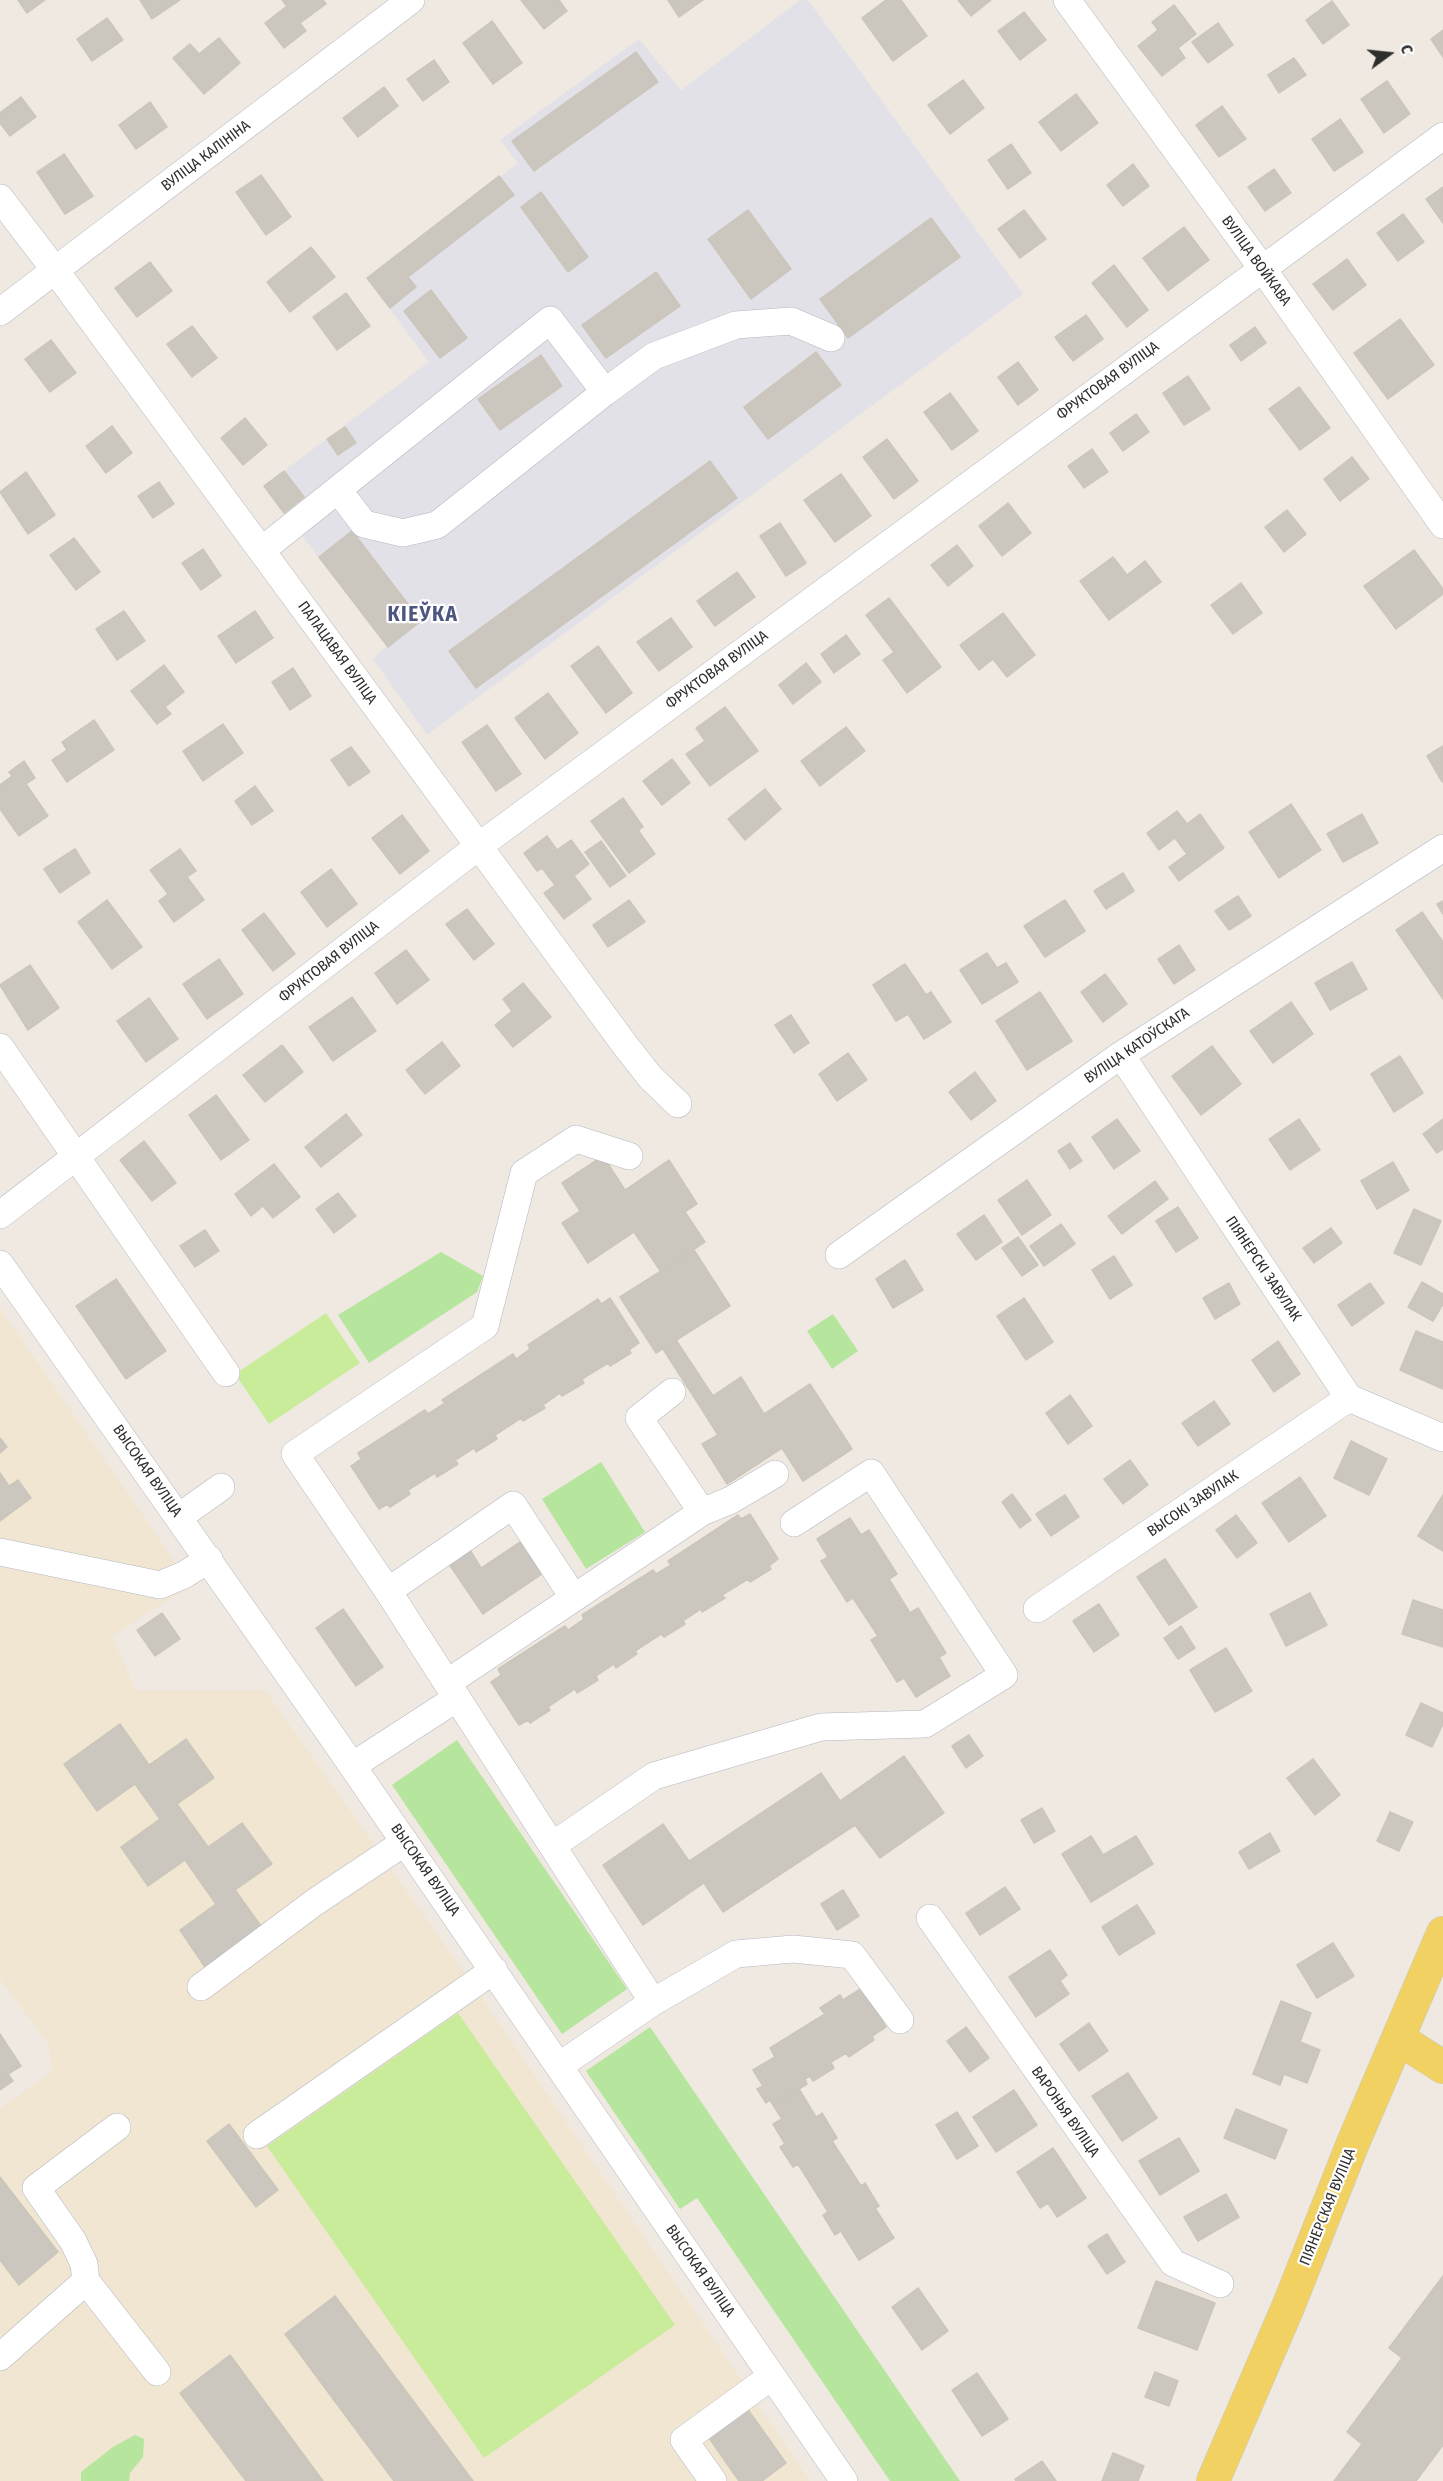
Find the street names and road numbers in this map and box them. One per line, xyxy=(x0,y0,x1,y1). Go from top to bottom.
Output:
street label: ВУЛІЦА КАЛІНІНА xyxy=(158,117,254,195)
street label: ВУЛІЦА ВОЙКАВА xyxy=(1217,213,1295,309)
street label: ФРУКТОВАЯ ВУЛІЦА xyxy=(1053,338,1163,424)
street label: ПАЛАЦАВАЯ ВУЛІЦА xyxy=(294,598,380,708)
street label: ФРУКТОВАЯ ВУЛІЦА xyxy=(662,627,772,713)
street label: ФРУКТОВАЯ ВУЛІЦА xyxy=(275,917,383,1007)
street label: ВУЛІЦА КАТОЎСКАГА xyxy=(1081,1004,1193,1088)
street label: ПІЯНЕРСКІ ЗАВУЛАК xyxy=(1221,1213,1305,1325)
street label: ВЫСОКАЯ ВУЛІЦА xyxy=(109,1422,185,1520)
street label: ВЫСОКІ ЗАВУЛАК xyxy=(1144,1467,1242,1541)
street label: ВЫСОКАЯ ВУЛІЦА xyxy=(387,1821,463,1919)
street label: ВАРОНЬЯ ВУЛІЦА xyxy=(1027,2063,1103,2161)
street label: ПІЯНЕРСКАЯ ВУЛІЦА xyxy=(1296,2146,1360,2268)
street label: ВЫСОКАЯ ВУЛІЦА xyxy=(662,2222,738,2320)

